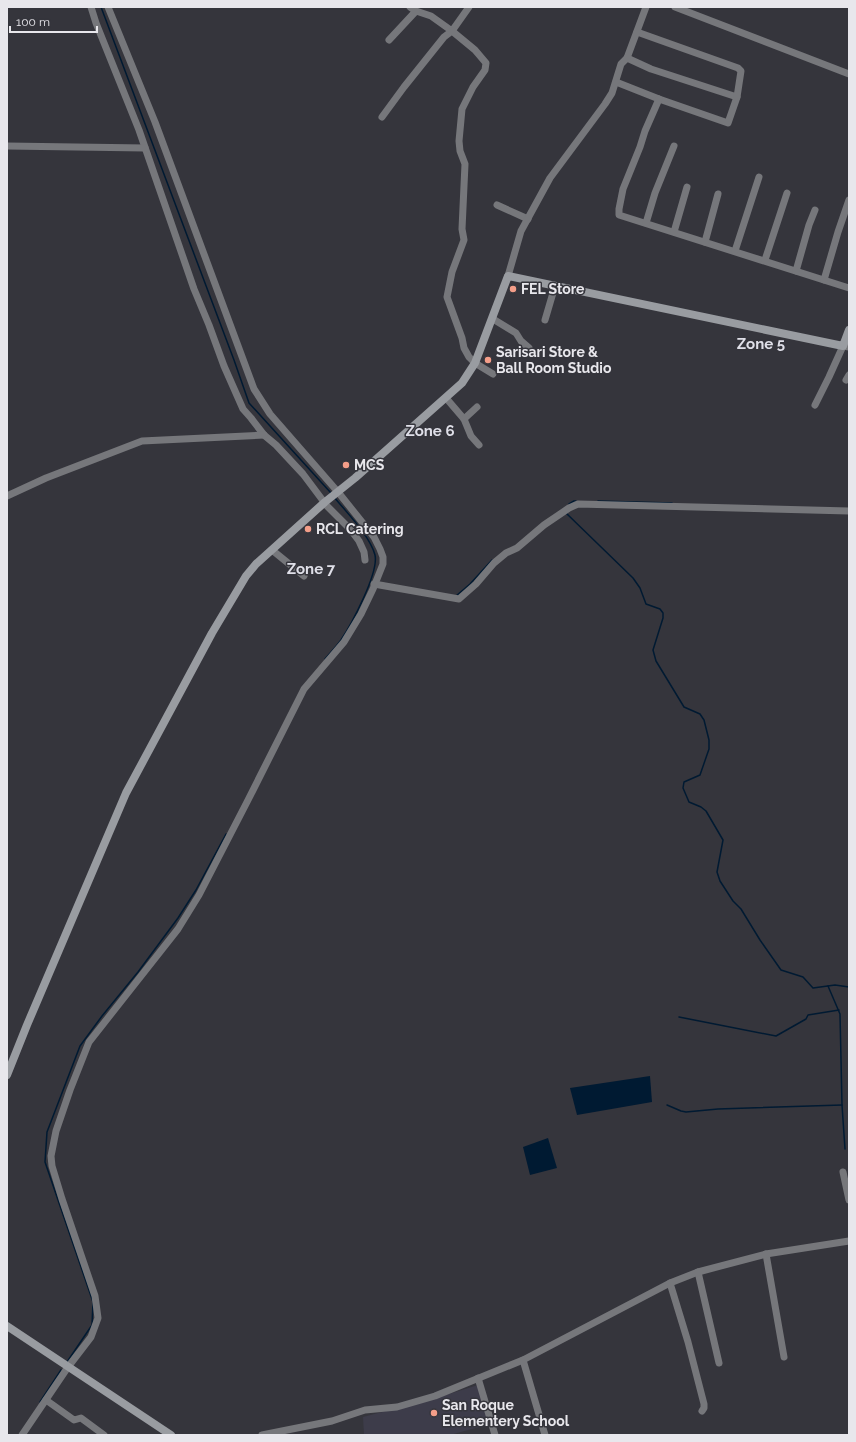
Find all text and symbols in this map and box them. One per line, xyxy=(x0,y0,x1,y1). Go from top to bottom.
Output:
scale bar xyxy=(10,8,97,34)
text: 100 m xyxy=(16,15,50,29)
place label: FEL Store xyxy=(521,281,585,297)
marker: FEL Store xyxy=(508,284,518,294)
district label: Zone 5 xyxy=(737,335,785,353)
place label: Sarisari Store & Ball Room Studio xyxy=(496,344,612,376)
marker: Sarisari Store & Ball Room Studio xyxy=(483,355,493,365)
district label: Zone 6 xyxy=(405,422,455,440)
place label: MCS xyxy=(354,457,385,473)
marker: MCS xyxy=(341,460,351,470)
place label: RCL Catering xyxy=(316,521,404,537)
marker: RCL Catering xyxy=(303,524,313,534)
district label: Zone 7 xyxy=(287,560,336,578)
place label: San Roque Elementery School xyxy=(442,1397,570,1429)
marker: San Roque Elementery School xyxy=(429,1408,439,1418)

